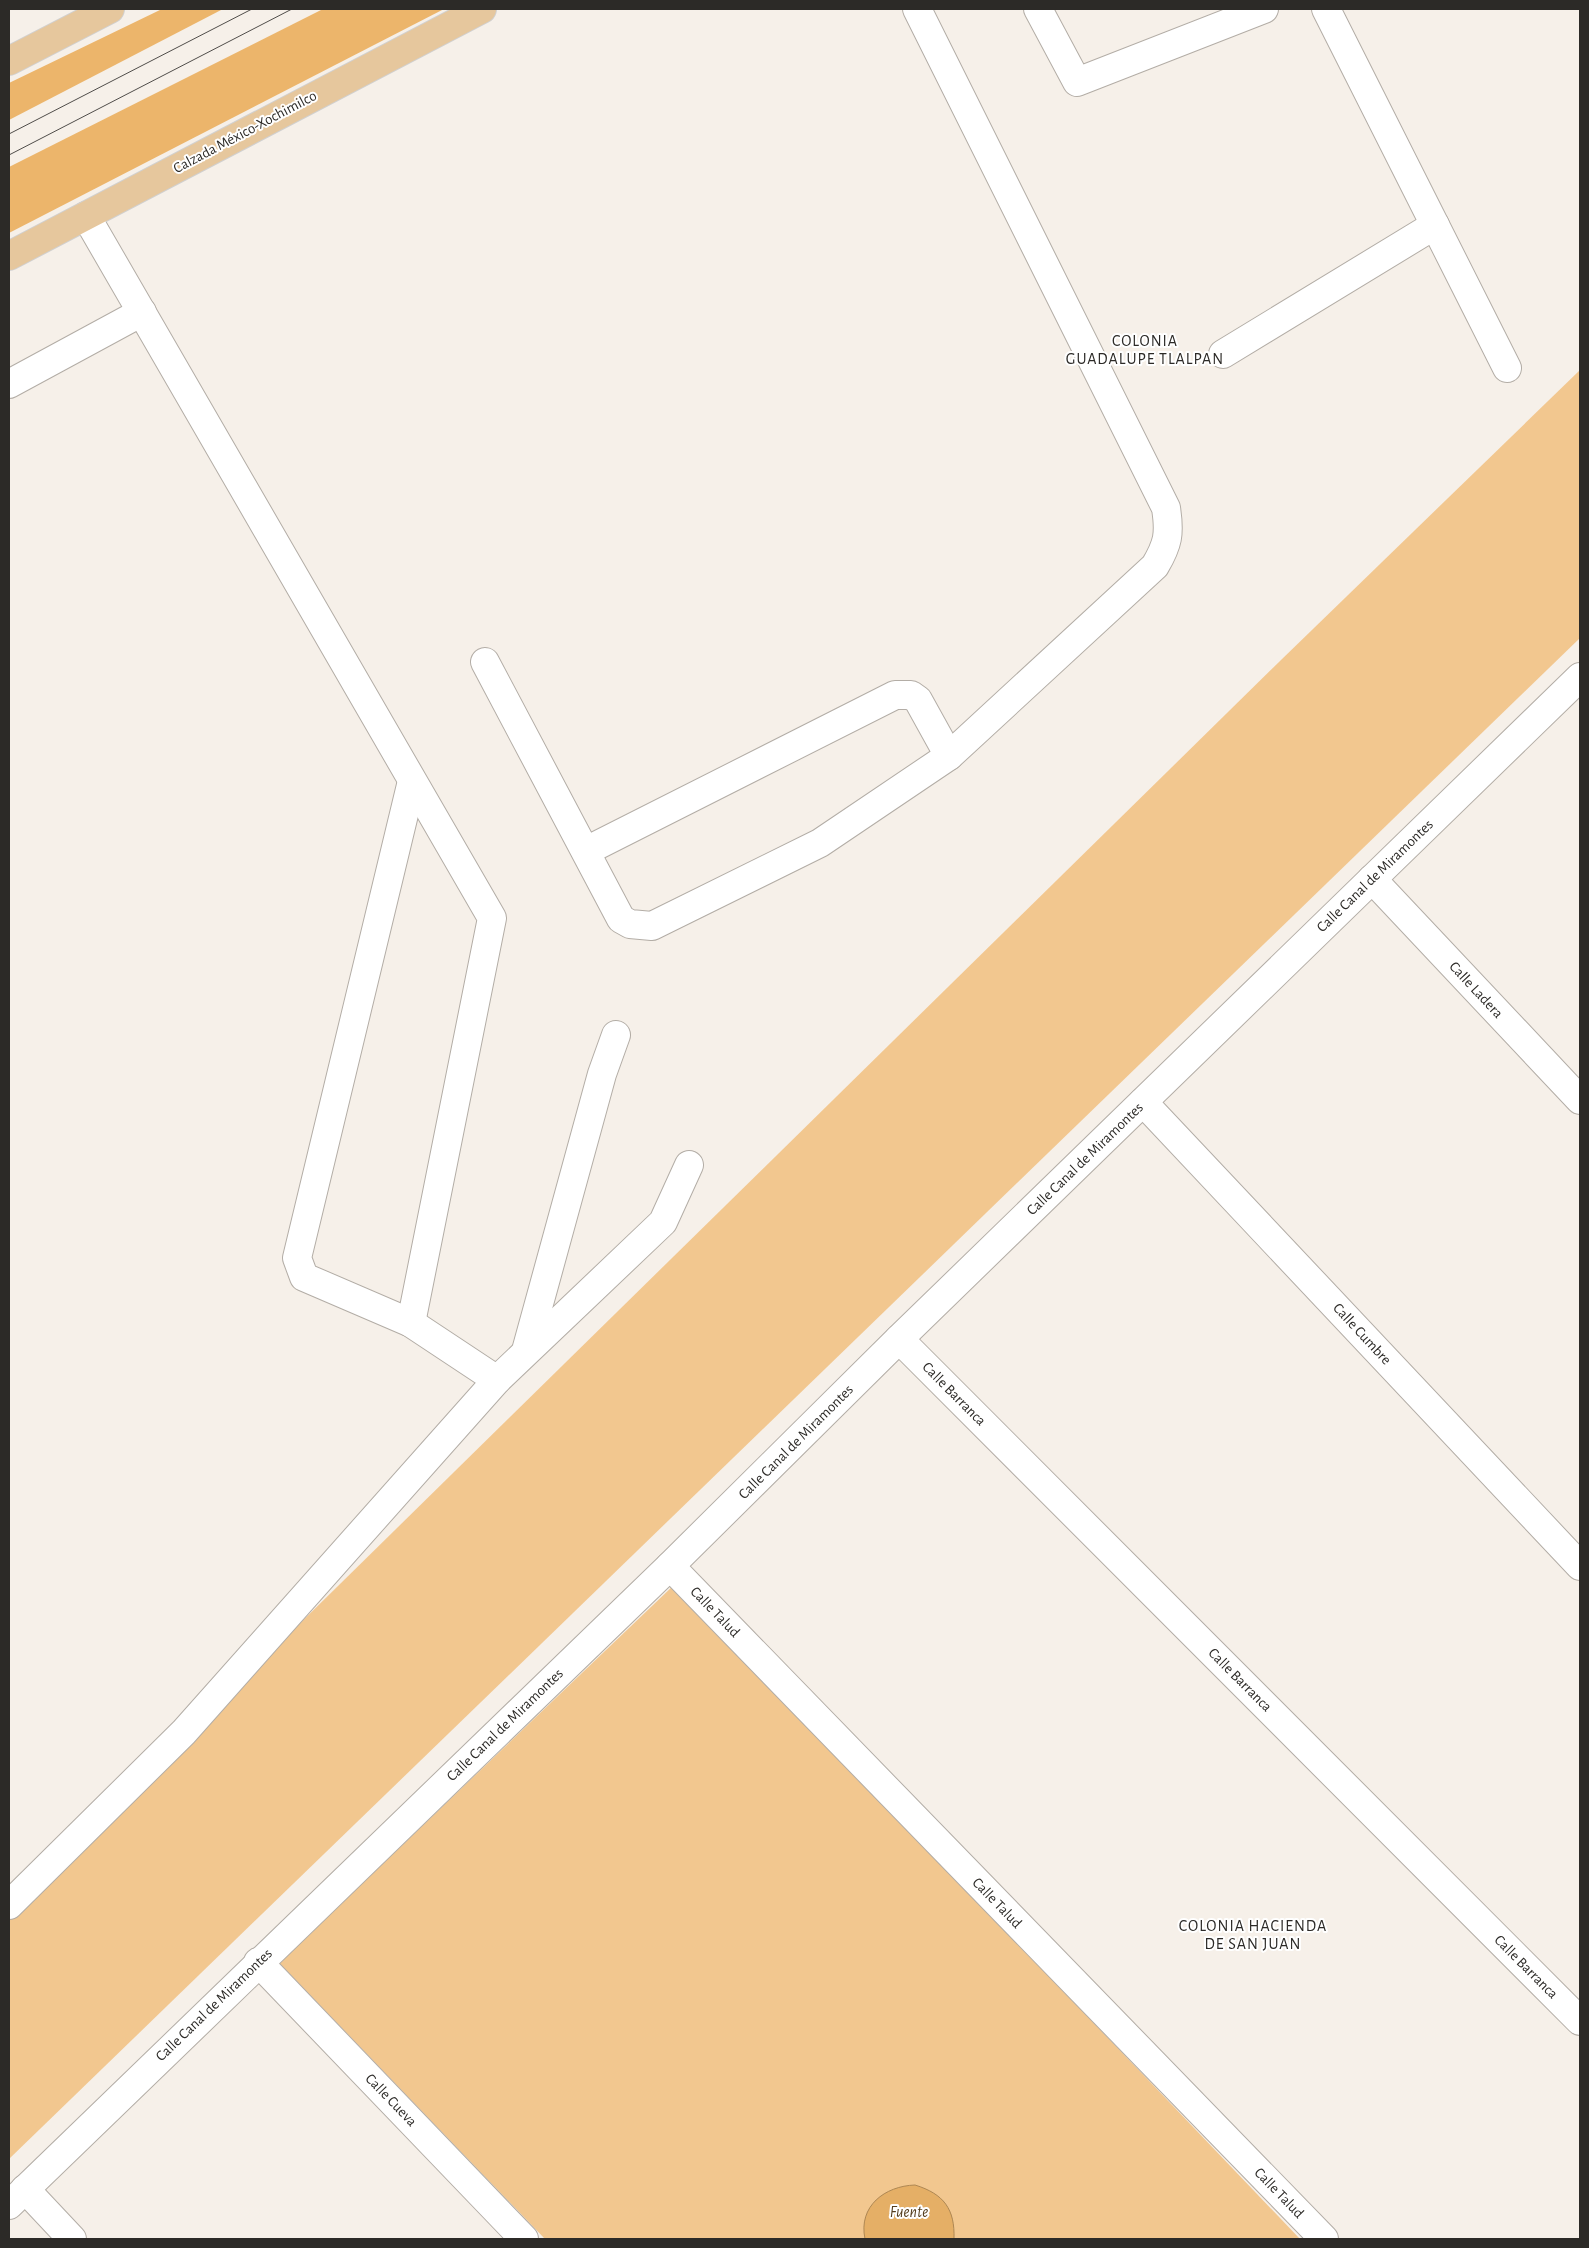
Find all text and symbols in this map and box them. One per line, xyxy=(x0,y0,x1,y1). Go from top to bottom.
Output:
street label: Calzada México-Xochimilco xyxy=(171,88,319,176)
district label: COLONIA GUADALUPE TLALPAN xyxy=(1066,333,1224,367)
street label: Calle Canal de Miramontes xyxy=(1314,817,1436,935)
street label: Calle Ladera xyxy=(1446,959,1506,1021)
street label: Calle Canal de Miramontes xyxy=(1024,1100,1146,1218)
street label: Calle Cumbre xyxy=(1330,1300,1394,1368)
street label: Calle Barranca xyxy=(919,1359,989,1429)
street label: Calle Canal de Miramontes xyxy=(736,1382,856,1502)
street label: Calle Talud xyxy=(687,1584,743,1640)
street label: Calle Barranca xyxy=(1205,1645,1275,1715)
street label: Calle Canal de Miramontes xyxy=(444,1666,566,1784)
street label: Calle Talud xyxy=(969,1875,1025,1931)
district label: COLONIA HACIENDA DE SAN JUAN xyxy=(1179,1918,1327,1952)
street label: Calle Barranca xyxy=(1491,1932,1561,2002)
street label: Calle Canal de Miramontes xyxy=(153,1946,275,2064)
street label: Calle Cueva xyxy=(362,2071,420,2129)
street label: Calle Talud xyxy=(1251,2165,1307,2221)
water label: Fuente xyxy=(890,2204,928,2220)

